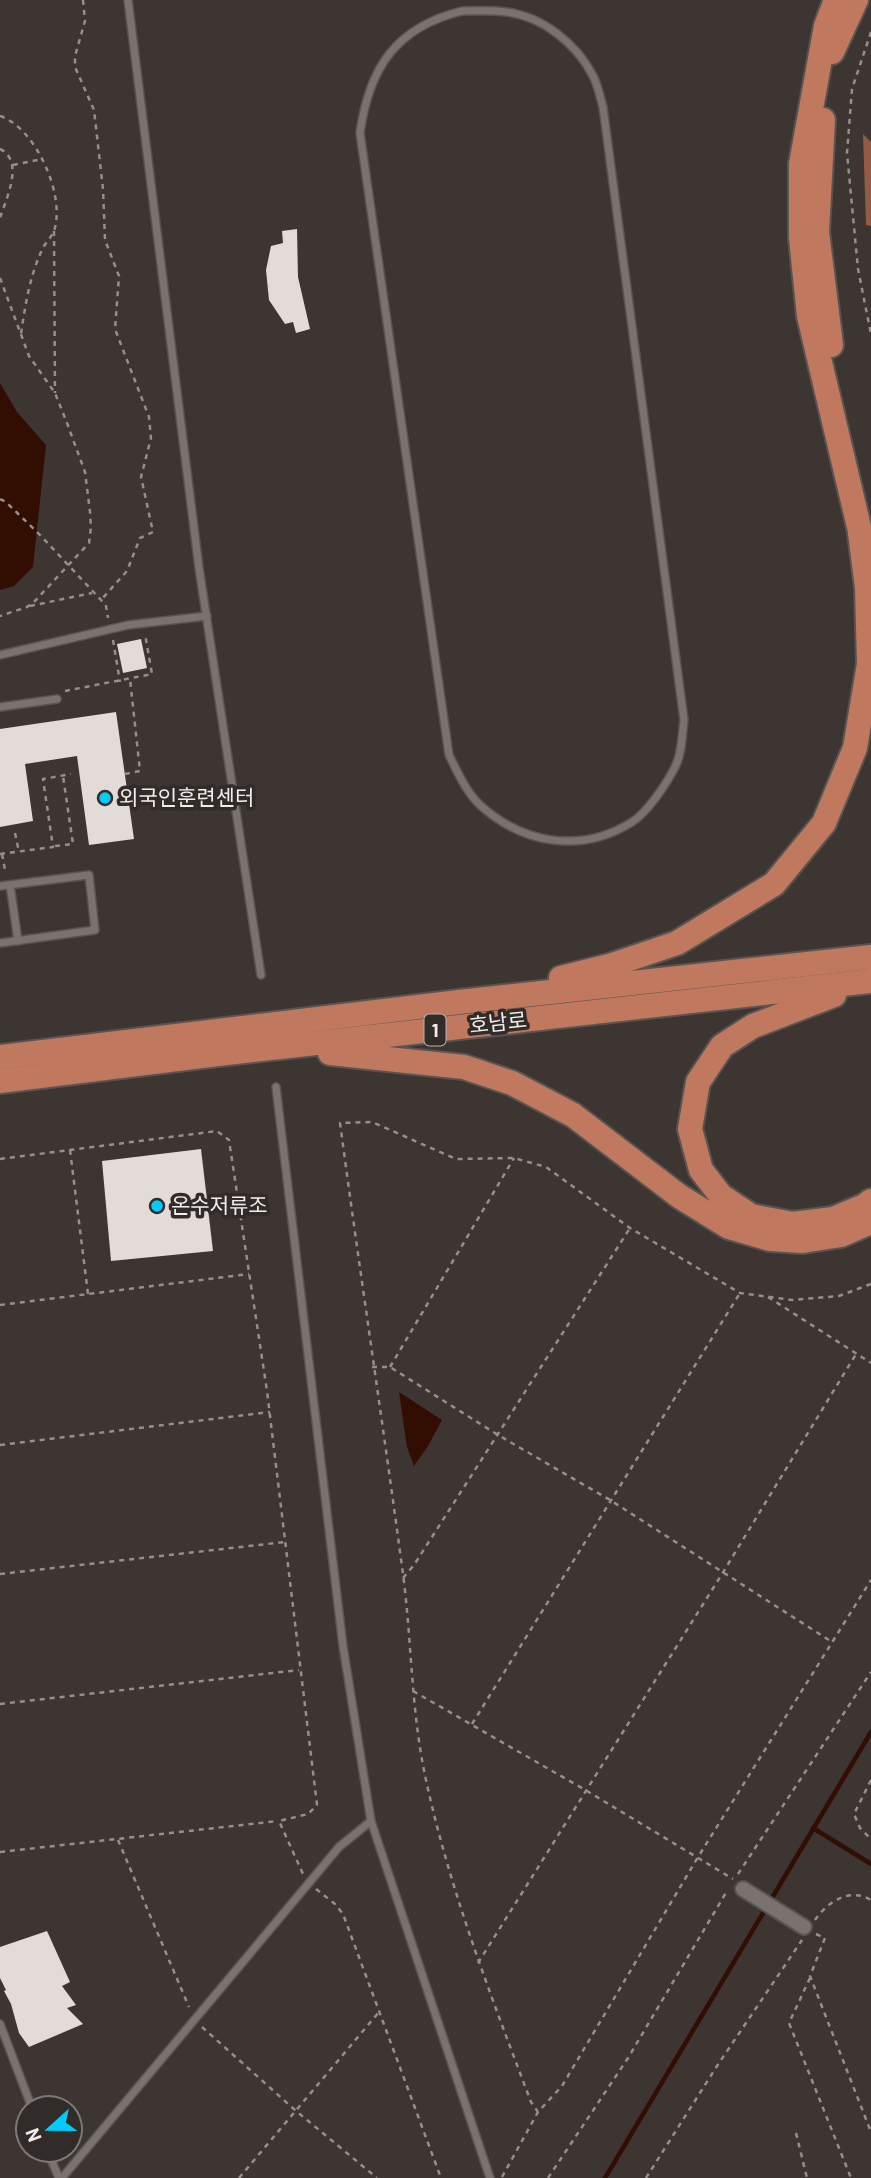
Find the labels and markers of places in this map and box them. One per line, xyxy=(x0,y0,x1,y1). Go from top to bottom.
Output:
place label: 외국인훈련센터 xyxy=(119,784,254,809)
marker: 외국인훈련센터 xyxy=(97,790,113,806)
place label: 온수저류조 xyxy=(171,1192,268,1217)
marker: 온수저류조 xyxy=(149,1198,165,1214)

